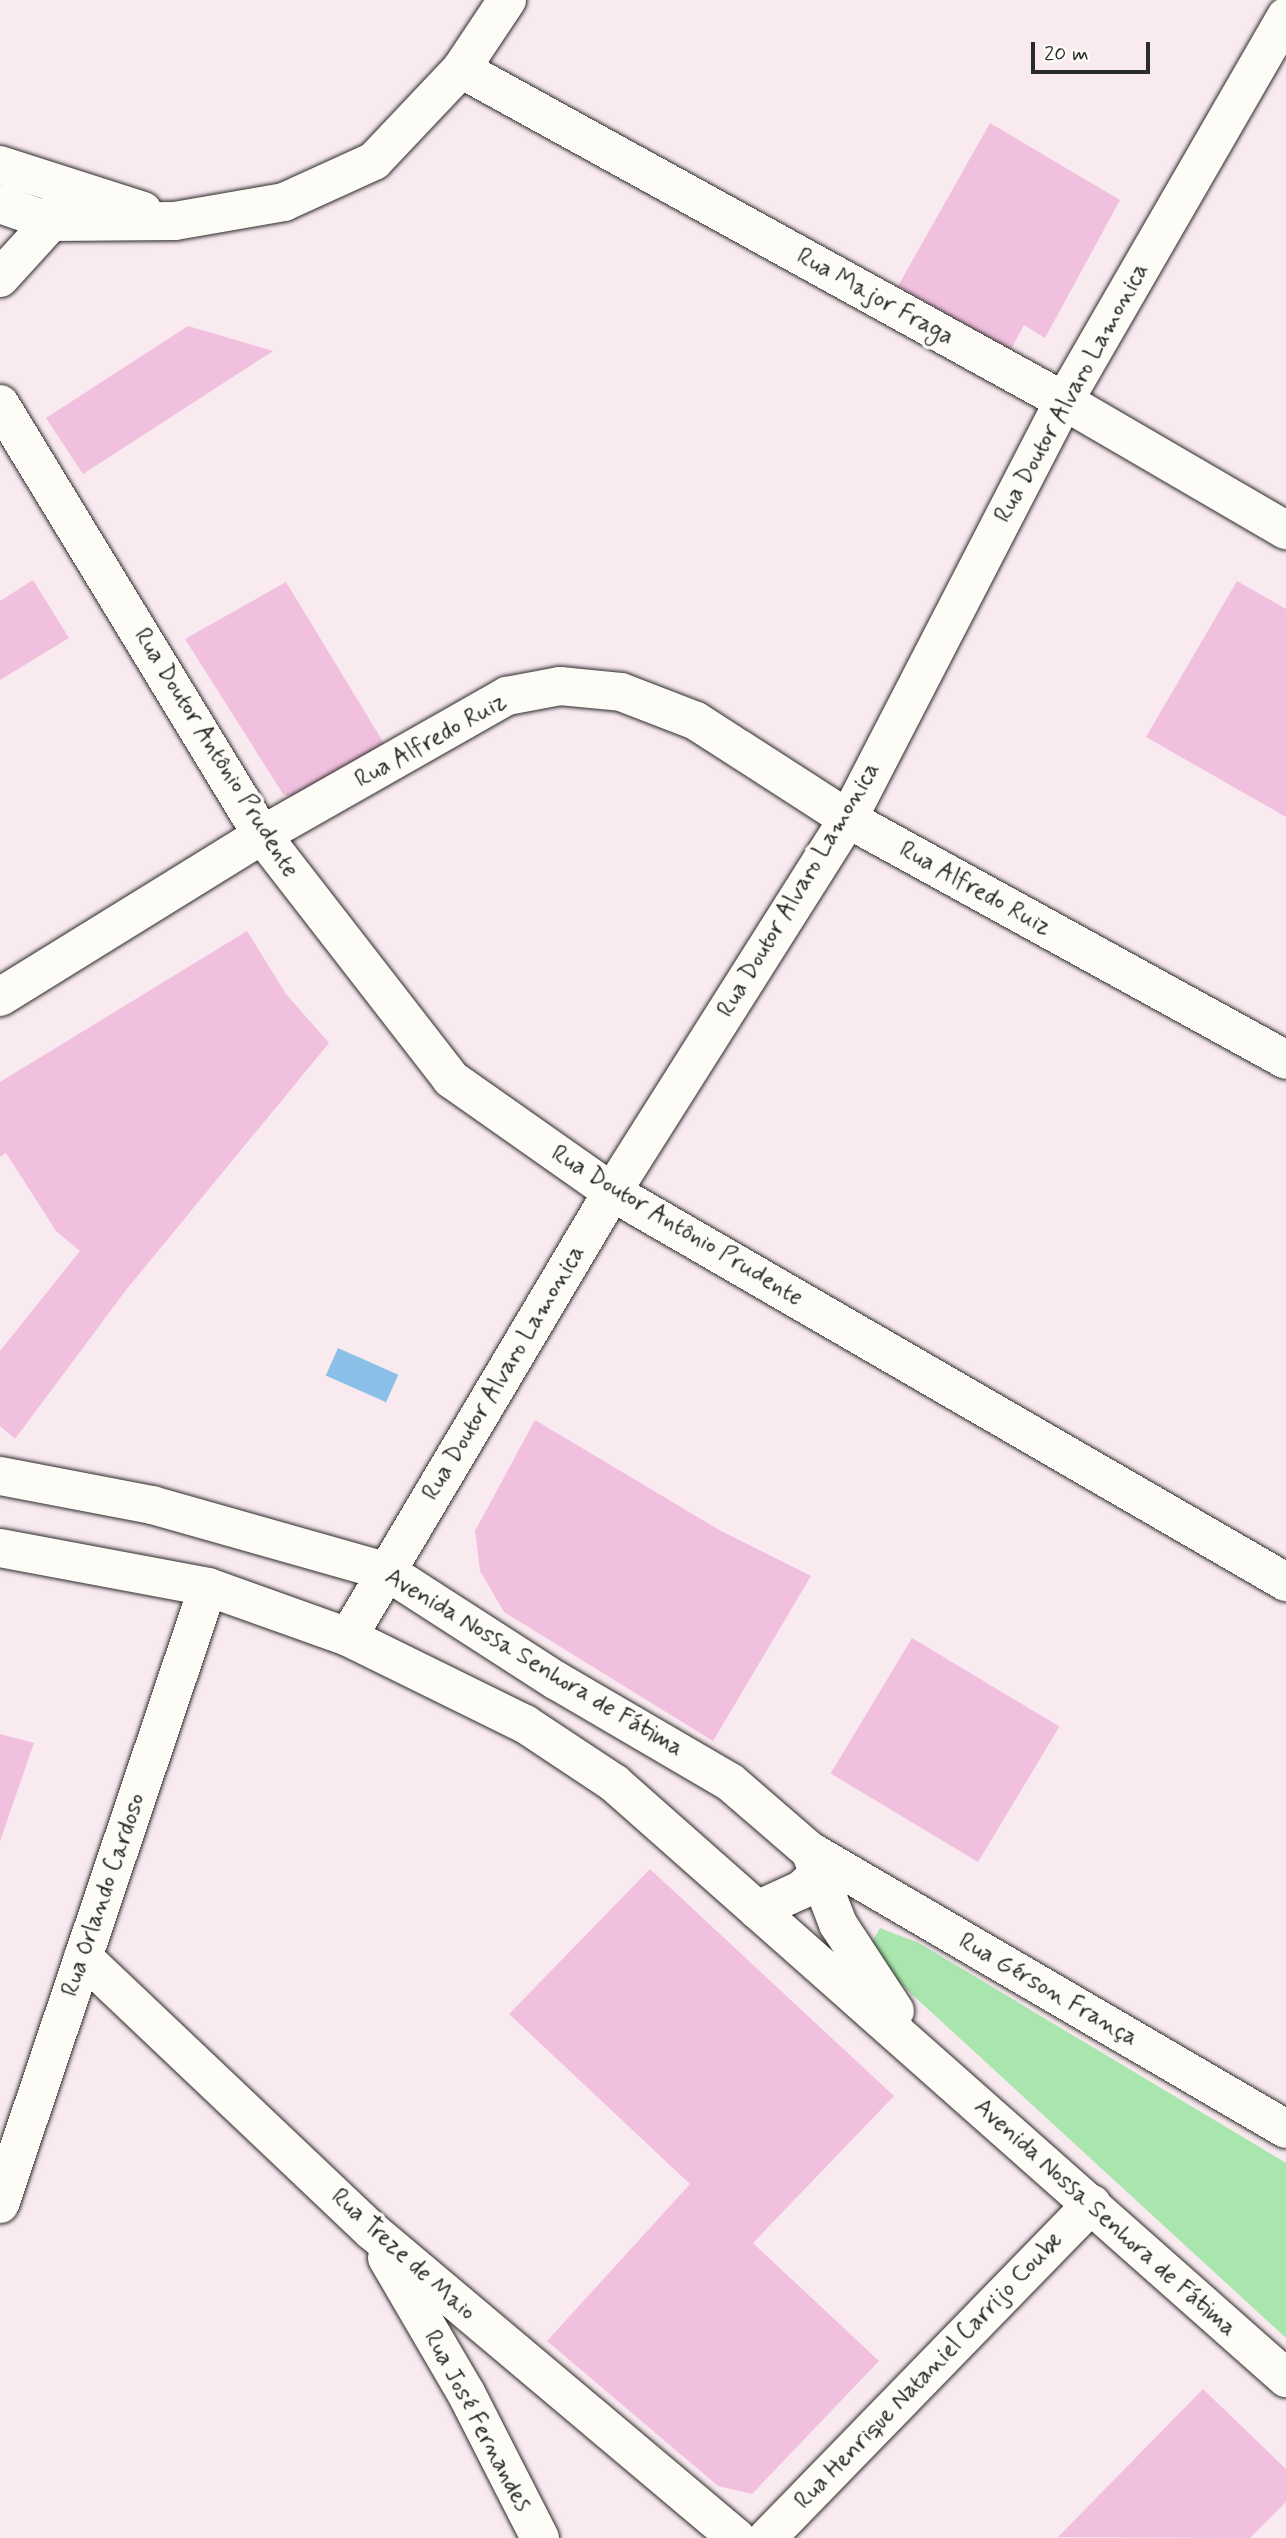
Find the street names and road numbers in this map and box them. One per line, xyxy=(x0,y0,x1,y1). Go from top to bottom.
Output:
street label: Rua Major Fraga xyxy=(793,243,957,351)
street label: Rua Doutor Alvaro Lamonica xyxy=(989,259,1155,527)
street label: Rua Doutor Antônio Prudente xyxy=(129,625,303,881)
street label: Rua Alfredo Ruiz xyxy=(351,688,511,794)
street label: Rua Doutor Alvaro Lamonica xyxy=(712,758,886,1022)
street label: Rua Alfredo Ruiz xyxy=(895,836,1055,942)
street label: Rua Doutor Antônio Prudente xyxy=(548,1141,806,1311)
street label: Rua Doutor Alvaro Lamonica xyxy=(417,1241,591,1505)
street label: Avenida Nossa Senhora de Fátima xyxy=(381,1563,687,1763)
street label: Rua Orlando Cardoso xyxy=(56,1789,152,2001)
street label: Rua Gérson França xyxy=(953,1927,1143,2053)
street label: Avenida Nossa Senhora de Fátima xyxy=(969,2094,1241,2342)
street label: Rua Treze de Maio xyxy=(326,2184,480,2326)
street label: Rua Henrique Nataniel Carrijo Coube xyxy=(787,2225,1071,2517)
street label: Rua José Fernandes xyxy=(417,2325,537,2517)

